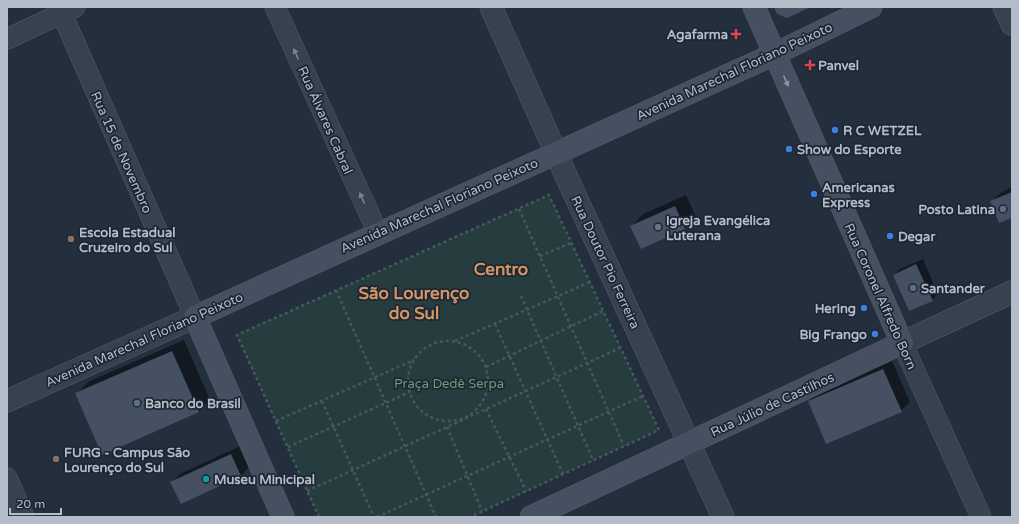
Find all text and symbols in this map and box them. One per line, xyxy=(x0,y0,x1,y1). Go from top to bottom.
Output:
street label: Avenida Marechal Floriano Peixoto xyxy=(634,19,835,124)
place label: Agafarma xyxy=(667,27,728,43)
marker: Agafarma xyxy=(731,29,741,39)
one-way arrow xyxy=(293,48,299,59)
place label: Panvel xyxy=(818,58,859,74)
marker: Panvel xyxy=(805,60,815,70)
street label: Rua Álvares Cabral xyxy=(294,64,356,177)
one-way arrow xyxy=(784,76,790,88)
street label: Rua 15 de Novembro xyxy=(87,89,155,216)
place label: R C WETZEL xyxy=(843,123,922,139)
marker: R C WETZEL xyxy=(830,125,840,135)
place label: Show do Esporte xyxy=(797,142,902,158)
marker: Show do Esporte xyxy=(784,144,794,154)
street label: Avenida Marechal Floriano Peixoto xyxy=(338,155,541,257)
place label: Americanas Express xyxy=(822,180,895,211)
marker: Americanas Express xyxy=(809,189,819,199)
one-way arrow xyxy=(358,191,364,203)
street label: Rua Doutor Pio Ferreira xyxy=(567,193,643,331)
place label: Posto Latina xyxy=(918,202,995,218)
marker: Posto Latina xyxy=(998,204,1008,214)
place label: Igreja Evangélica Luterana xyxy=(666,213,770,244)
street label: Rua Coronel Alfredo Born xyxy=(841,221,920,372)
marker: Igreja Evangélica Luterana xyxy=(653,222,663,232)
place label: Escola Estadual Cruzeiro do Sul xyxy=(79,225,176,256)
place label: Degar xyxy=(898,229,936,245)
marker: Degar xyxy=(885,231,895,241)
marker: Escola Estadual Cruzeiro do Sul xyxy=(66,234,76,244)
district label: Centro xyxy=(474,259,528,280)
place label: Santander xyxy=(921,281,986,297)
district label: São Lourenço do Sul xyxy=(359,283,469,324)
marker: Santander xyxy=(908,283,918,293)
street label: Avenida Marechal Floriano Peixoto xyxy=(43,289,246,391)
place label: Hering xyxy=(815,301,856,317)
marker: Hering xyxy=(859,303,869,313)
place label: Big Frango xyxy=(799,327,867,343)
marker: Big Frango xyxy=(870,329,880,339)
street label: Rua Júlio de Castilhos xyxy=(708,369,837,441)
park label: Praça Dedê Serpa xyxy=(394,376,504,392)
place label: Banco do Brasil xyxy=(145,396,241,412)
marker: Banco do Brasil xyxy=(132,398,142,408)
place label: FURG - Campus São Lourenço do Sul xyxy=(64,445,190,476)
marker: FURG - Campus São Lourenço do Sul xyxy=(51,454,61,464)
place label: Museu Minicipal xyxy=(214,472,315,488)
marker: Museu Minicipal xyxy=(201,474,211,484)
scale bar xyxy=(10,490,61,516)
text: 20 m xyxy=(16,497,45,511)

